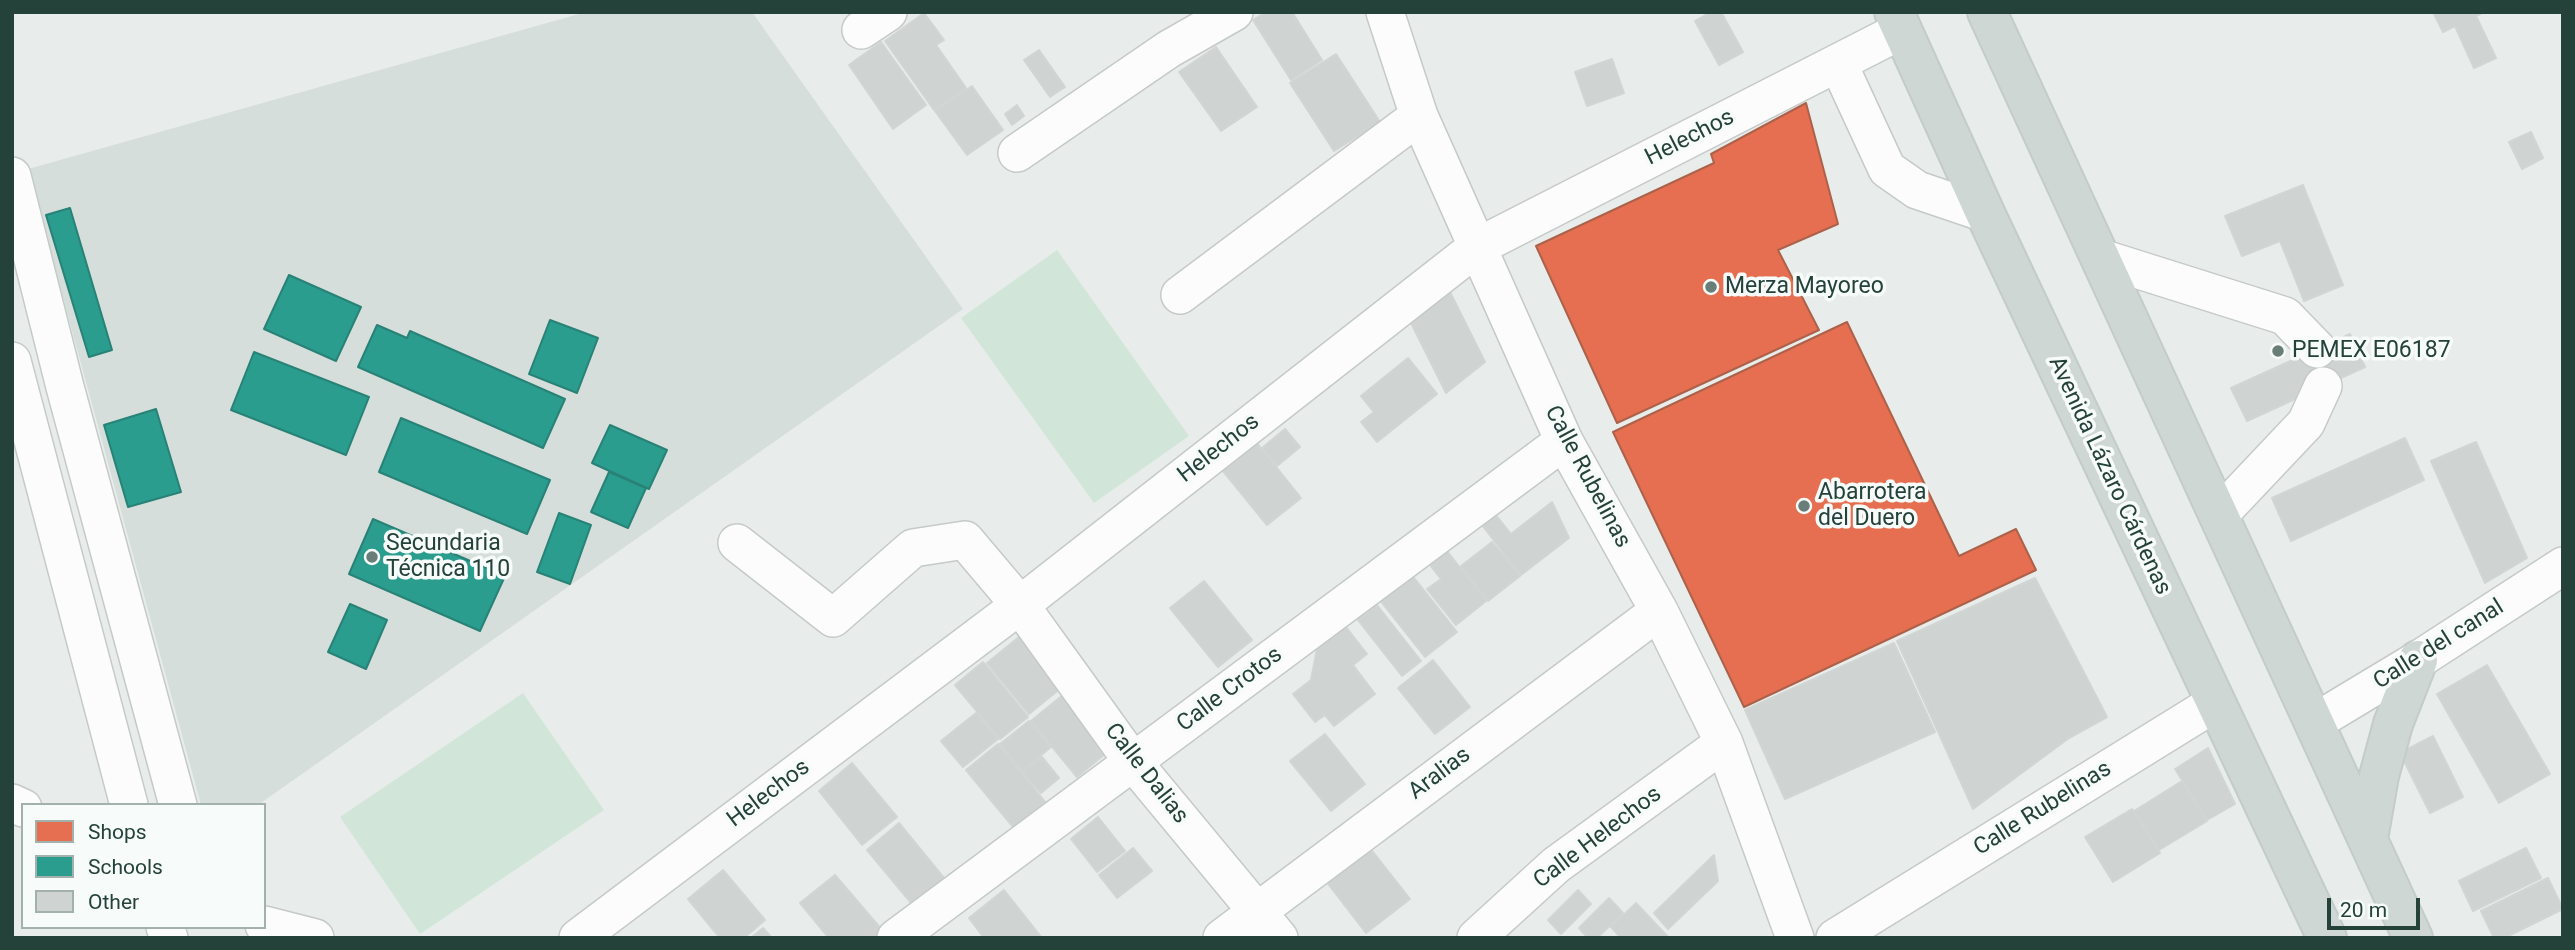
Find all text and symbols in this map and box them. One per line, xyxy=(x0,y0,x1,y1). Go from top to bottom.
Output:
street label: Helechos xyxy=(1641,104,1739,172)
place label: Merza Mayoreo xyxy=(1725,273,1884,301)
marker: Merza Mayoreo xyxy=(1703,279,1719,295)
place label: PEMEX E06187 xyxy=(2292,337,2451,365)
marker: PEMEX E06187 xyxy=(2270,343,2286,359)
street label: Avenida Lázaro Cárdenas xyxy=(2042,353,2176,599)
street label: Calle Rubelinas xyxy=(1538,401,1636,553)
street label: Helechos xyxy=(1173,409,1265,489)
place label: Abarrotera del Duero xyxy=(1818,479,1926,533)
marker: Abarrotera del Duero xyxy=(1796,498,1812,514)
place label: Secundaria Técnica 110 xyxy=(386,530,510,584)
marker: Secundaria Técnica 110 xyxy=(364,549,380,565)
street label: Calle del canal xyxy=(2369,594,2509,696)
street label: Calle Crotos xyxy=(1172,642,1288,738)
street label: Calle Dalias xyxy=(1098,718,1194,830)
street label: Aralias xyxy=(1404,742,1476,806)
street label: Helechos xyxy=(722,754,816,834)
street label: Calle Rubelinas xyxy=(1969,756,2117,862)
street label: Calle Helechos xyxy=(1529,781,1667,895)
legend xyxy=(21,803,266,929)
text: Shops xyxy=(88,820,147,844)
text: Schools xyxy=(88,855,163,879)
scale bar xyxy=(2330,884,2423,928)
text: Other xyxy=(88,890,139,914)
text: 20 m xyxy=(2340,898,2387,922)

